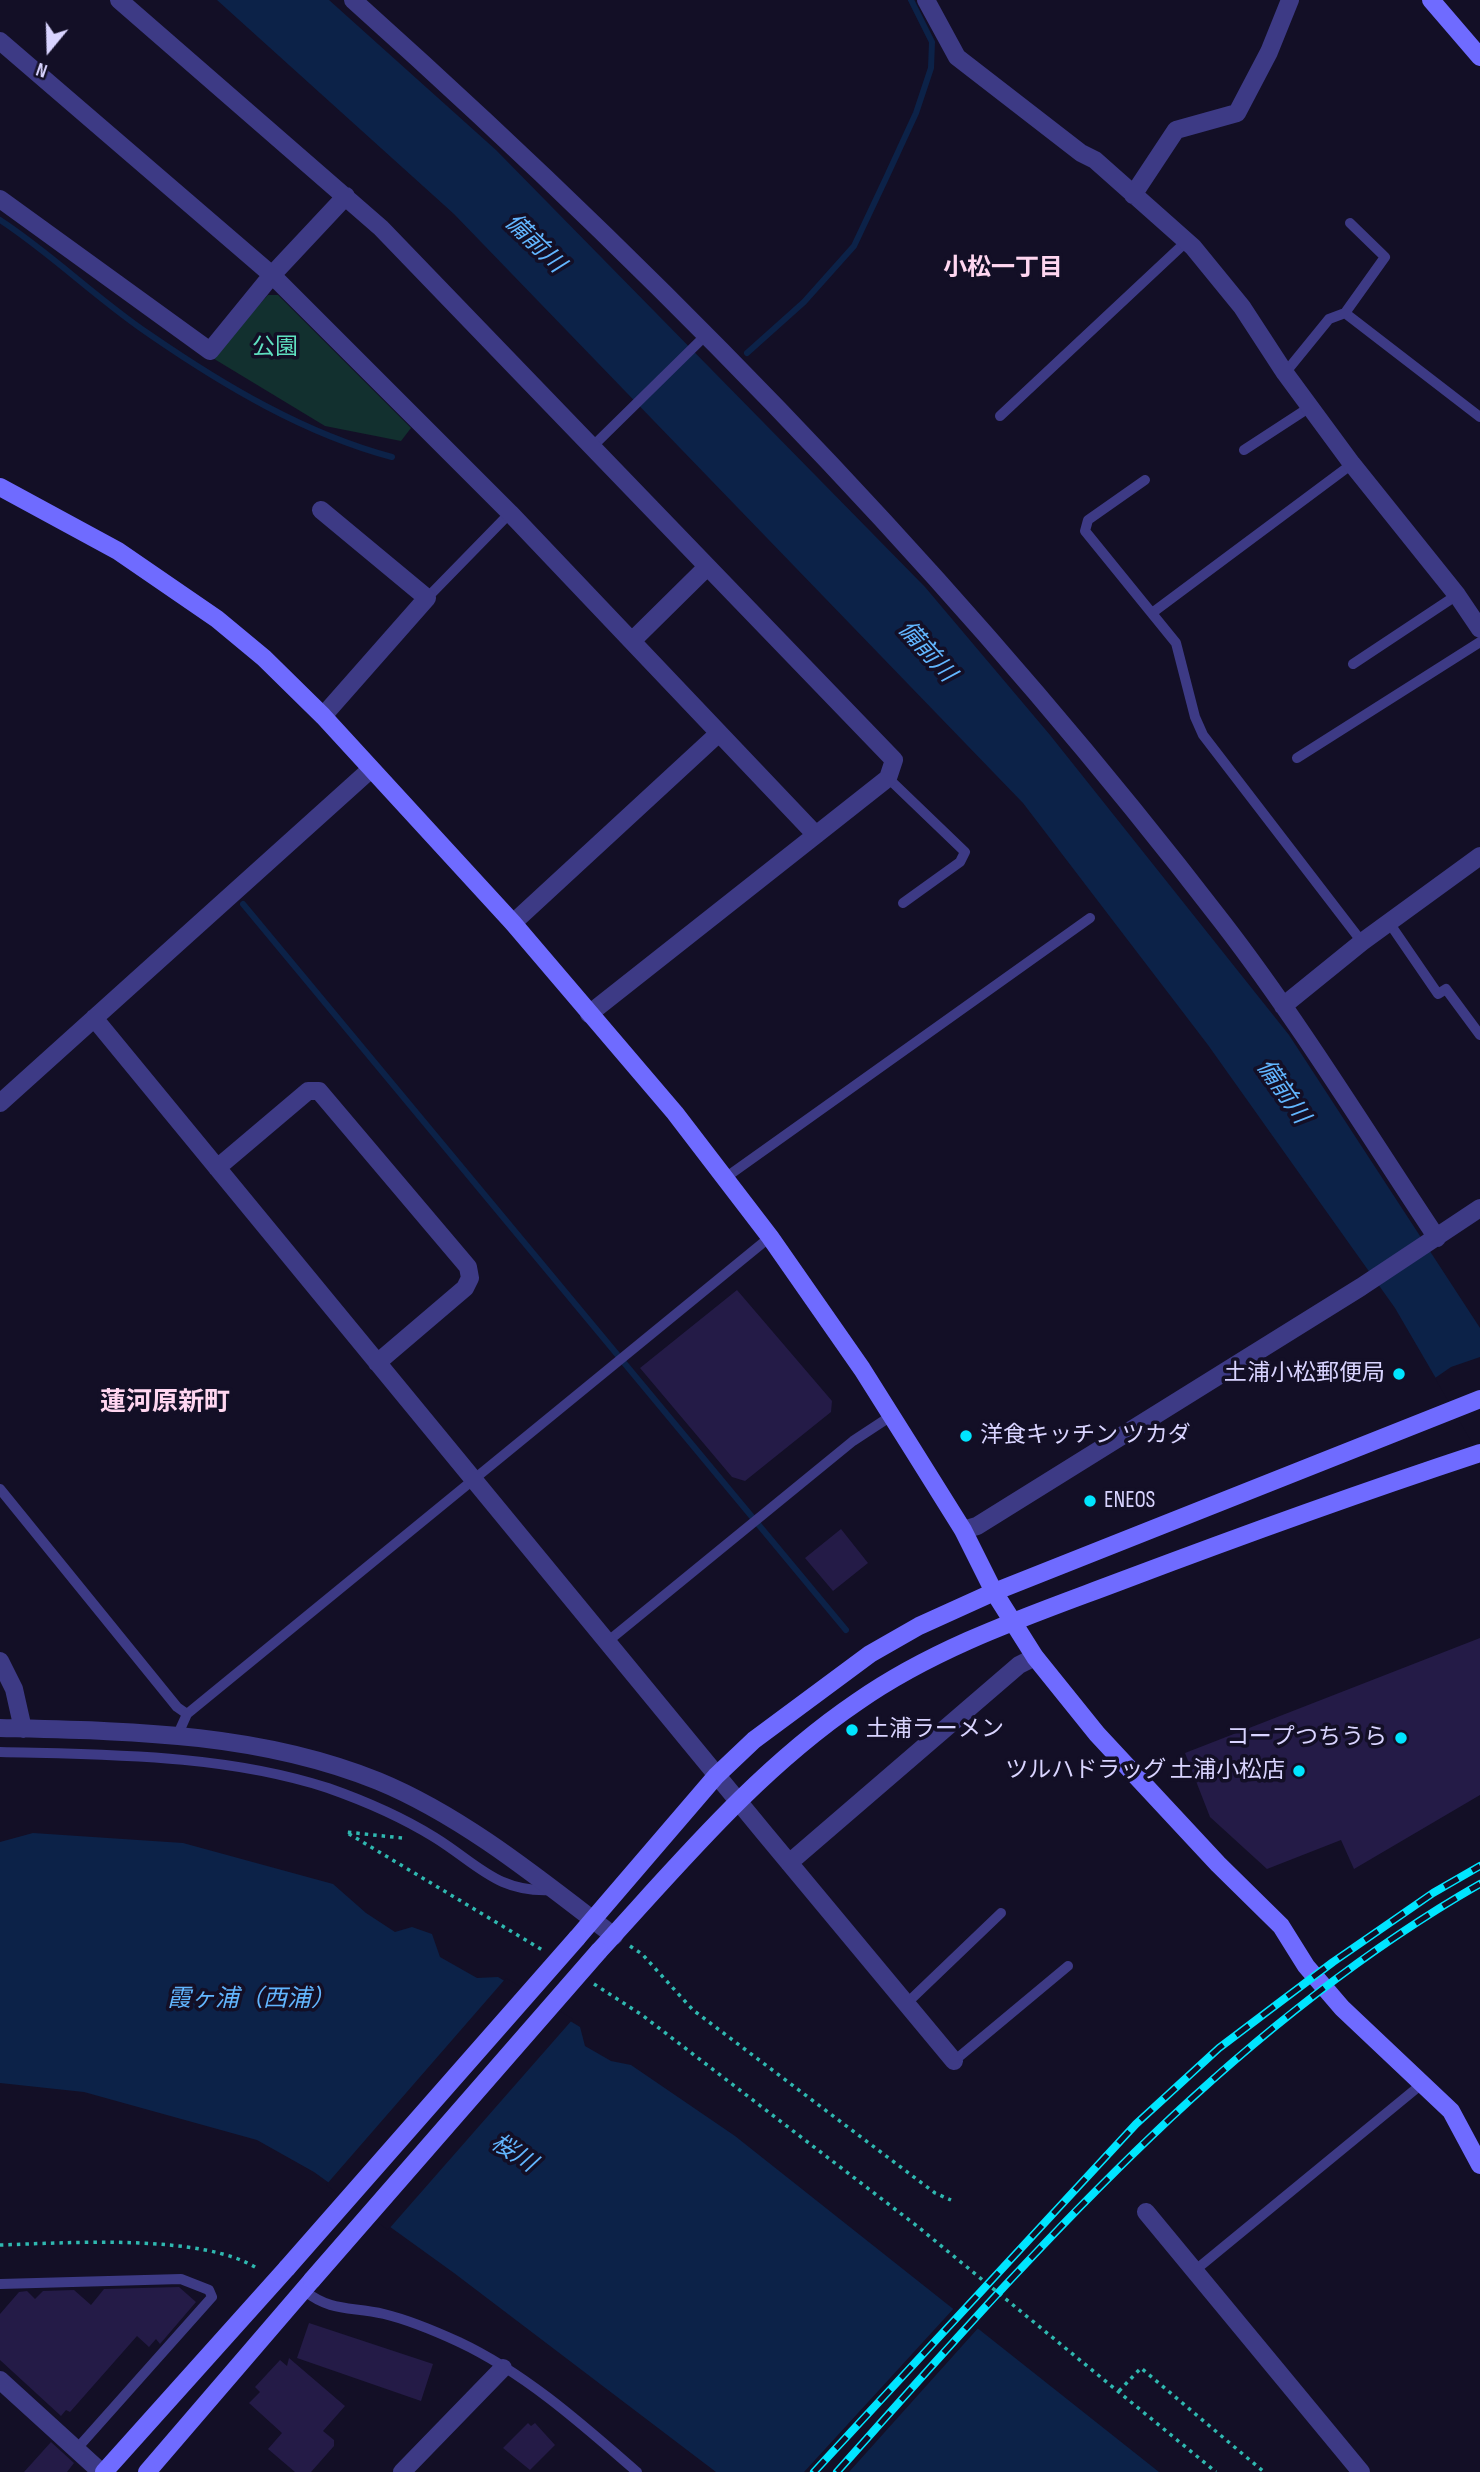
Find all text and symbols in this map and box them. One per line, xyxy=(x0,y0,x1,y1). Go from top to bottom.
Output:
north arrow xyxy=(14,14,84,84)
text: N xyxy=(33,57,51,82)
water label: 備前川 xyxy=(498,209,570,279)
district label: 小松一丁目 xyxy=(943,255,1063,283)
park label: 公園 xyxy=(252,334,298,362)
water label: 備前川 xyxy=(891,616,961,688)
water label: 備前川 xyxy=(1250,1054,1314,1130)
place label: 土浦小松郵便局 xyxy=(1224,1360,1385,1388)
marker: 土浦小松郵便局 xyxy=(1391,1366,1407,1382)
district label: 蓮河原新町 xyxy=(100,1387,230,1419)
place label: 洋食キッチン ツカダ xyxy=(980,1422,1191,1450)
marker: 洋食キッチン ツカダ xyxy=(958,1428,974,1444)
place label: ENEOS xyxy=(1104,1487,1155,1515)
marker: ENEOS xyxy=(1082,1493,1098,1509)
place label: 土浦ラーメン xyxy=(866,1716,1004,1744)
marker: 土浦ラーメン xyxy=(844,1722,860,1738)
place label: コープつちうら xyxy=(1226,1724,1387,1752)
marker: コープつちうら xyxy=(1393,1730,1409,1746)
place label: ツルハドラッグ 土浦小松店 xyxy=(1005,1757,1285,1785)
marker: ツルハドラッグ 土浦小松店 xyxy=(1291,1763,1307,1779)
water label: 霞ヶ浦（西浦） xyxy=(167,1986,335,2014)
water label: 桜川 xyxy=(485,2129,541,2179)

